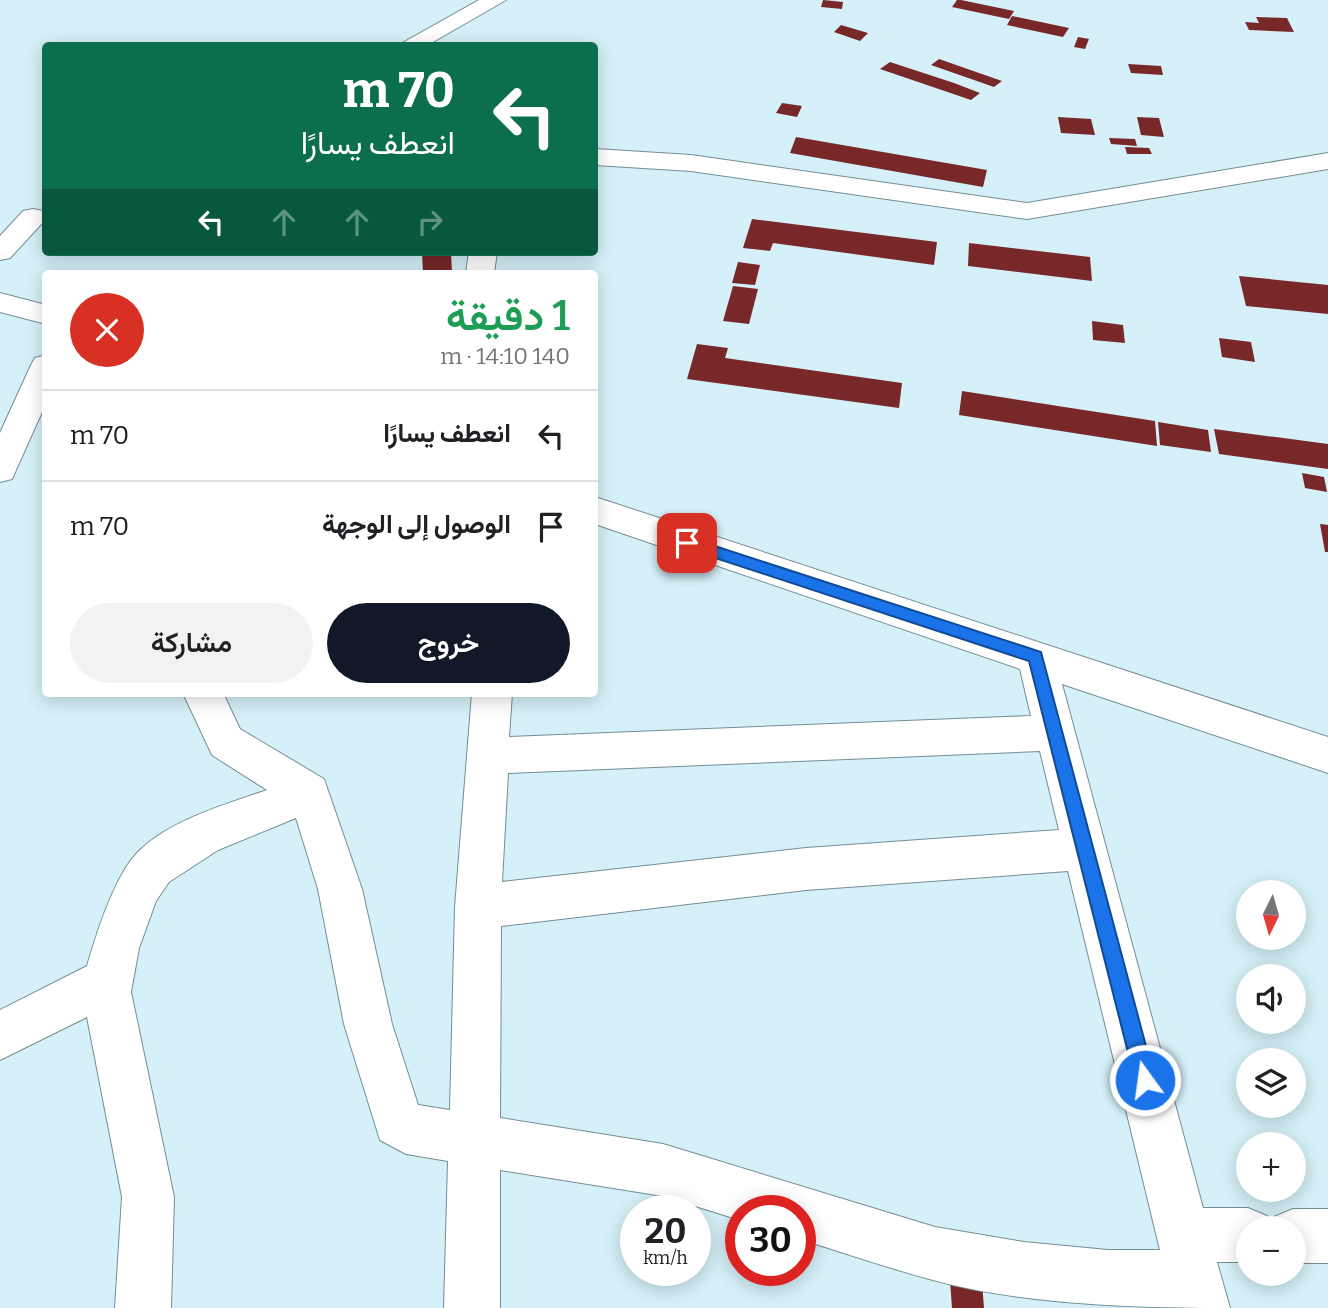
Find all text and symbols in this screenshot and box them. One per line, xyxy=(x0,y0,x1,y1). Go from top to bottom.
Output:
text: 70 m xyxy=(343,61,455,120)
icon: left xyxy=(479,70,570,161)
text: انعطف يسارًا xyxy=(301,124,455,162)
icon: left xyxy=(192,203,230,241)
icon: ahead xyxy=(265,203,303,241)
icon: ahead xyxy=(338,203,376,241)
icon: right xyxy=(411,203,449,241)
text: 1 دقيقة xyxy=(446,291,570,341)
button: close xyxy=(70,293,144,367)
text: 140 m · 14:10 xyxy=(440,342,570,370)
icon: left xyxy=(532,417,570,455)
text: انعطف يسارًا xyxy=(383,418,511,449)
text: 70 m xyxy=(70,420,129,451)
icon: arrive xyxy=(532,508,570,546)
text: الوصول إلى الوجهة xyxy=(322,509,511,540)
text: 70 m xyxy=(70,511,129,542)
pin xyxy=(657,513,717,573)
icon: arrive xyxy=(668,524,706,562)
button: مشاركة xyxy=(70,603,313,683)
button: خروج xyxy=(327,603,570,683)
north arrow xyxy=(1236,880,1306,950)
map controls xyxy=(1236,880,1306,1286)
button: sound xyxy=(1236,964,1306,1034)
position arrow xyxy=(1108,1043,1182,1117)
button: layers xyxy=(1236,1048,1306,1118)
button: + xyxy=(1236,1132,1306,1202)
speed limit sign: 30 xyxy=(725,1195,816,1286)
text: 20 xyxy=(645,1210,686,1252)
button: − xyxy=(1236,1216,1306,1286)
text: km/h xyxy=(643,1247,688,1269)

